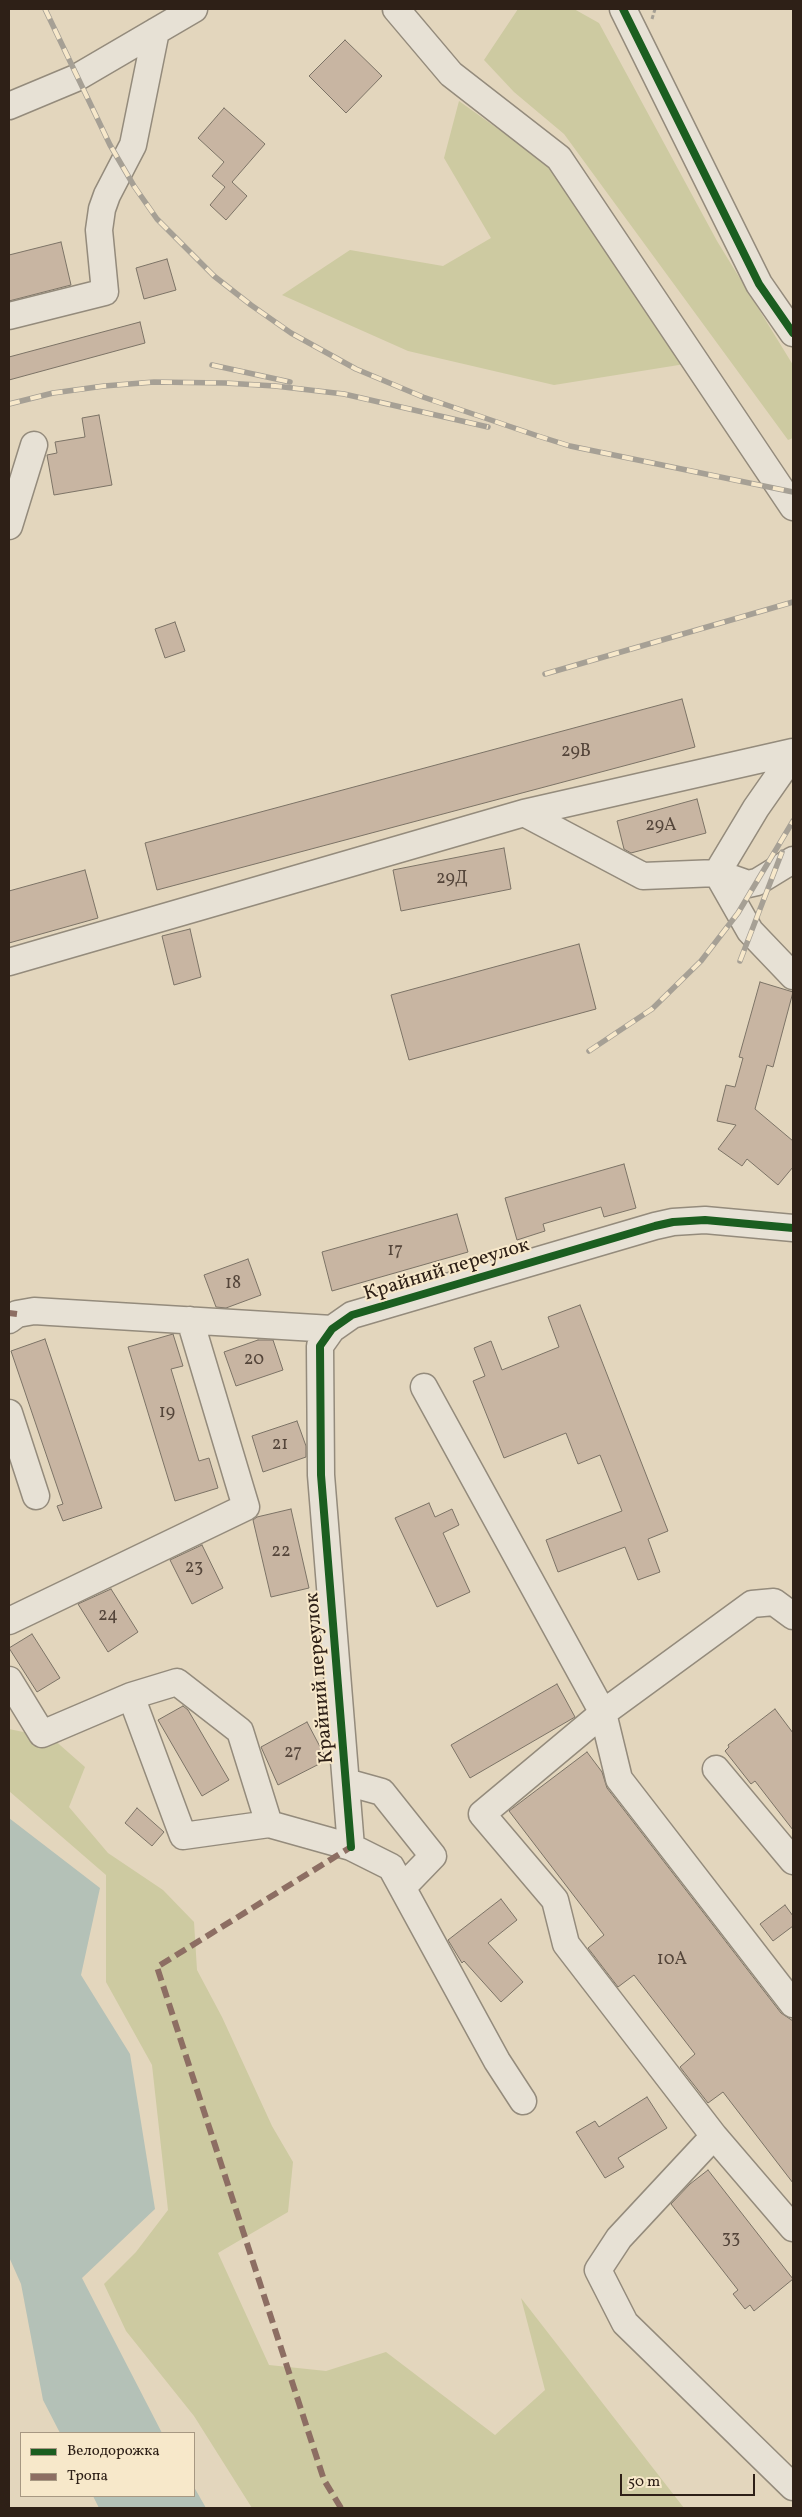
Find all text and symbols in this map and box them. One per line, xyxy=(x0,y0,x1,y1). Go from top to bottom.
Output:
house number: 29В xyxy=(561,742,591,764)
house number: 29А xyxy=(645,816,677,838)
house number: 29Д xyxy=(436,869,468,891)
street label: Крайний переулок xyxy=(361,1234,533,1308)
house number: 17 xyxy=(387,1241,403,1263)
house number: 18 xyxy=(225,1274,241,1296)
house number: 20 xyxy=(244,1350,264,1372)
house number: 19 xyxy=(159,1403,175,1425)
house number: 21 xyxy=(272,1435,288,1457)
house number: 22 xyxy=(271,1542,291,1564)
house number: 23 xyxy=(185,1558,203,1580)
street label: Крайний переулок xyxy=(302,1591,340,1765)
house number: 24 xyxy=(98,1606,118,1628)
house number: 27 xyxy=(284,1743,302,1765)
house number: 10А xyxy=(657,1950,687,1972)
house number: 33 xyxy=(722,2229,740,2251)
legend xyxy=(20,2432,195,2497)
text: Велодорожка xyxy=(67,2441,160,2462)
scale bar xyxy=(622,2464,757,2496)
text: Тропа xyxy=(67,2466,108,2487)
text: 50 m xyxy=(628,2472,660,2493)

